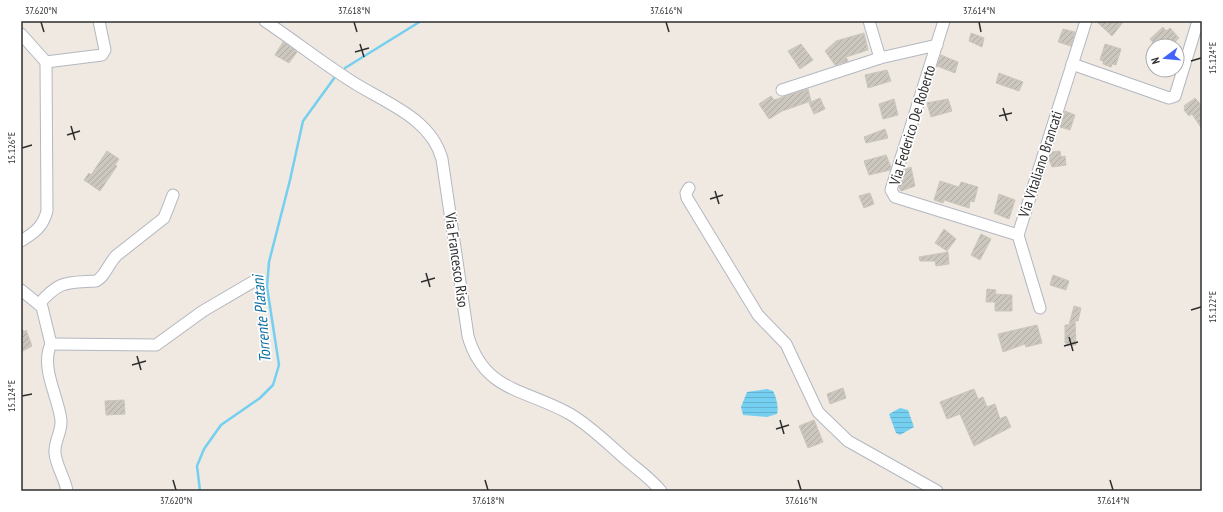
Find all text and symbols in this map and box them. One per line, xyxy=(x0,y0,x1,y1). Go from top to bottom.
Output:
text: 37.620°N xyxy=(25,4,57,17)
text: 37.618°N xyxy=(338,4,370,17)
text: 37.616°N xyxy=(650,4,682,17)
text: 37.614°N xyxy=(963,4,995,17)
north arrow xyxy=(1145,38,1185,78)
text: 15.124°E xyxy=(1206,42,1219,74)
text: N xyxy=(1148,56,1163,66)
street label: Via Federico De Roberto xyxy=(884,63,939,188)
street label: Via Vitaliano Brancati xyxy=(1014,108,1066,221)
text: 15.126°E xyxy=(5,132,18,164)
street label: Via Francesco Riso xyxy=(441,210,473,309)
water label: Torrente Platani xyxy=(247,272,275,364)
text: 15.122°E xyxy=(1206,291,1219,323)
text: 15.124°E xyxy=(5,380,18,412)
text: 37.620°N xyxy=(160,494,192,507)
text: 37.618°N xyxy=(472,494,504,507)
text: 37.616°N xyxy=(785,494,817,507)
text: 37.614°N xyxy=(1097,494,1129,507)

